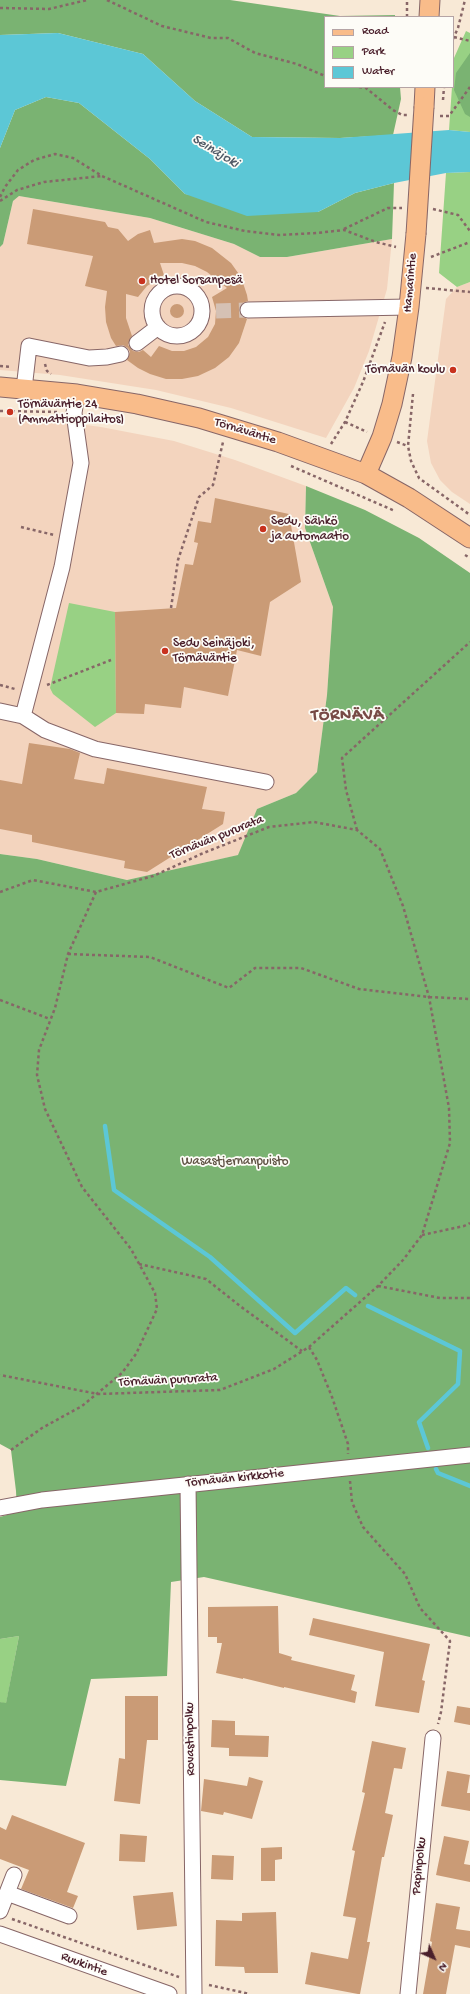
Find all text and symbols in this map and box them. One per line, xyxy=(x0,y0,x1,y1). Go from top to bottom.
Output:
legend xyxy=(324,16,454,88)
text: Road xyxy=(362,25,388,39)
text: Park xyxy=(362,45,385,59)
text: Water xyxy=(362,65,394,79)
water label: Seinäjoki xyxy=(188,131,242,173)
street label: Hamarintie xyxy=(401,253,421,313)
place label: Hotel Sorsanpesä xyxy=(150,273,243,289)
marker: Hotel Sorsanpesä xyxy=(137,276,147,286)
place label: Törnävän koulu xyxy=(365,362,445,378)
marker: Törnävän koulu xyxy=(448,365,458,375)
place label: Törnäväntie 24 (Ammattioppilaitos) xyxy=(18,397,124,428)
marker: Törnäväntie 24 (Ammattioppilaitos) xyxy=(5,407,15,417)
street label: Törnäväntie xyxy=(212,415,278,449)
place label: Sedu, Sähkö ja automaatio xyxy=(271,514,349,545)
marker: Sedu, Sähkö ja automaatio xyxy=(258,524,268,534)
place label: Sedu Seinäjoki, Törnäväntie xyxy=(173,636,255,667)
marker: Sedu Seinäjoki, Törnäväntie xyxy=(160,646,170,656)
district label: TÖRNÄVÄ xyxy=(311,706,385,726)
street label: Törnävän pururata xyxy=(168,812,266,864)
park label: Wasastjernanpuisto xyxy=(181,1154,289,1170)
street label: Törnävän pururata xyxy=(118,1371,218,1391)
street label: Törnävän kirkkotie xyxy=(185,1466,285,1492)
street label: Rovastinpolku xyxy=(183,1702,199,1776)
street label: Papinpolku xyxy=(409,1836,431,1896)
north arrow xyxy=(414,1938,454,1978)
street label: Ruukintie xyxy=(58,1949,110,1981)
text: N xyxy=(436,1960,449,1973)

